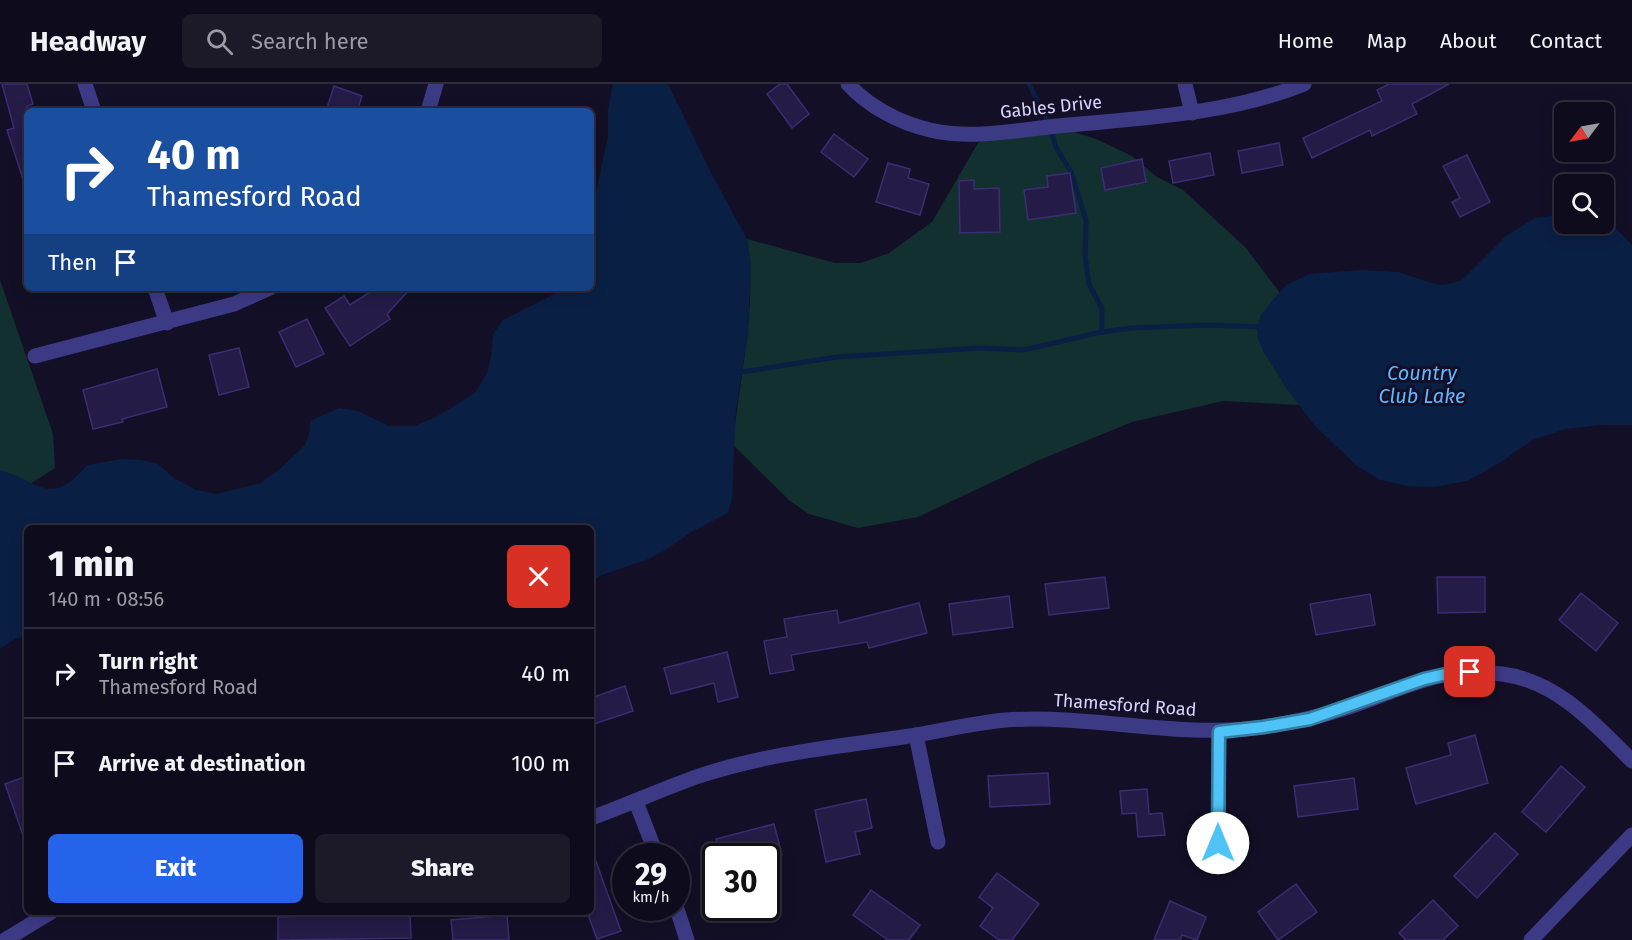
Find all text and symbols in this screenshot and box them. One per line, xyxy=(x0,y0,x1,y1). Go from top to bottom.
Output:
search box xyxy=(182,14,602,68)
text: Headway xyxy=(30,25,146,58)
icon: search xyxy=(203,25,236,58)
text: Search here xyxy=(251,28,369,55)
text: Home xyxy=(1278,28,1334,54)
text: Map xyxy=(1367,28,1407,54)
text: About xyxy=(1440,28,1497,54)
text: Contact xyxy=(1530,28,1602,54)
street label: Gables Drive xyxy=(999,91,1103,123)
north arrow xyxy=(1554,102,1614,162)
map controls xyxy=(1554,102,1614,234)
text: 40 m xyxy=(147,130,241,180)
icon: right xyxy=(48,132,126,210)
button: search xyxy=(1554,174,1614,234)
text: Thamesford Road xyxy=(147,181,362,213)
icon: arrive xyxy=(109,246,142,279)
text: Then xyxy=(48,249,97,276)
water label: Country Club Lake xyxy=(1379,361,1465,408)
text: 1 min xyxy=(48,542,134,586)
button: close xyxy=(507,545,570,608)
text: 140 m · 08:56 xyxy=(48,587,164,611)
pin xyxy=(1444,646,1495,697)
text: Turn right xyxy=(99,648,198,675)
icon: arrive xyxy=(1453,655,1486,688)
icon: right xyxy=(48,657,81,690)
text: 40 m xyxy=(521,660,570,687)
text: Thamesford Road xyxy=(99,675,258,699)
street label: Thamesford Road xyxy=(1053,689,1197,721)
icon: arrive xyxy=(48,747,81,780)
text: Arrive at destination xyxy=(99,750,306,777)
text: 100 m xyxy=(511,750,570,777)
position arrow xyxy=(1186,811,1250,875)
button: Exit xyxy=(48,834,303,903)
button: Share xyxy=(315,834,570,903)
speed limit sign: 30 xyxy=(702,843,780,921)
text: 29 xyxy=(635,857,667,893)
text: km/h xyxy=(632,888,670,906)

